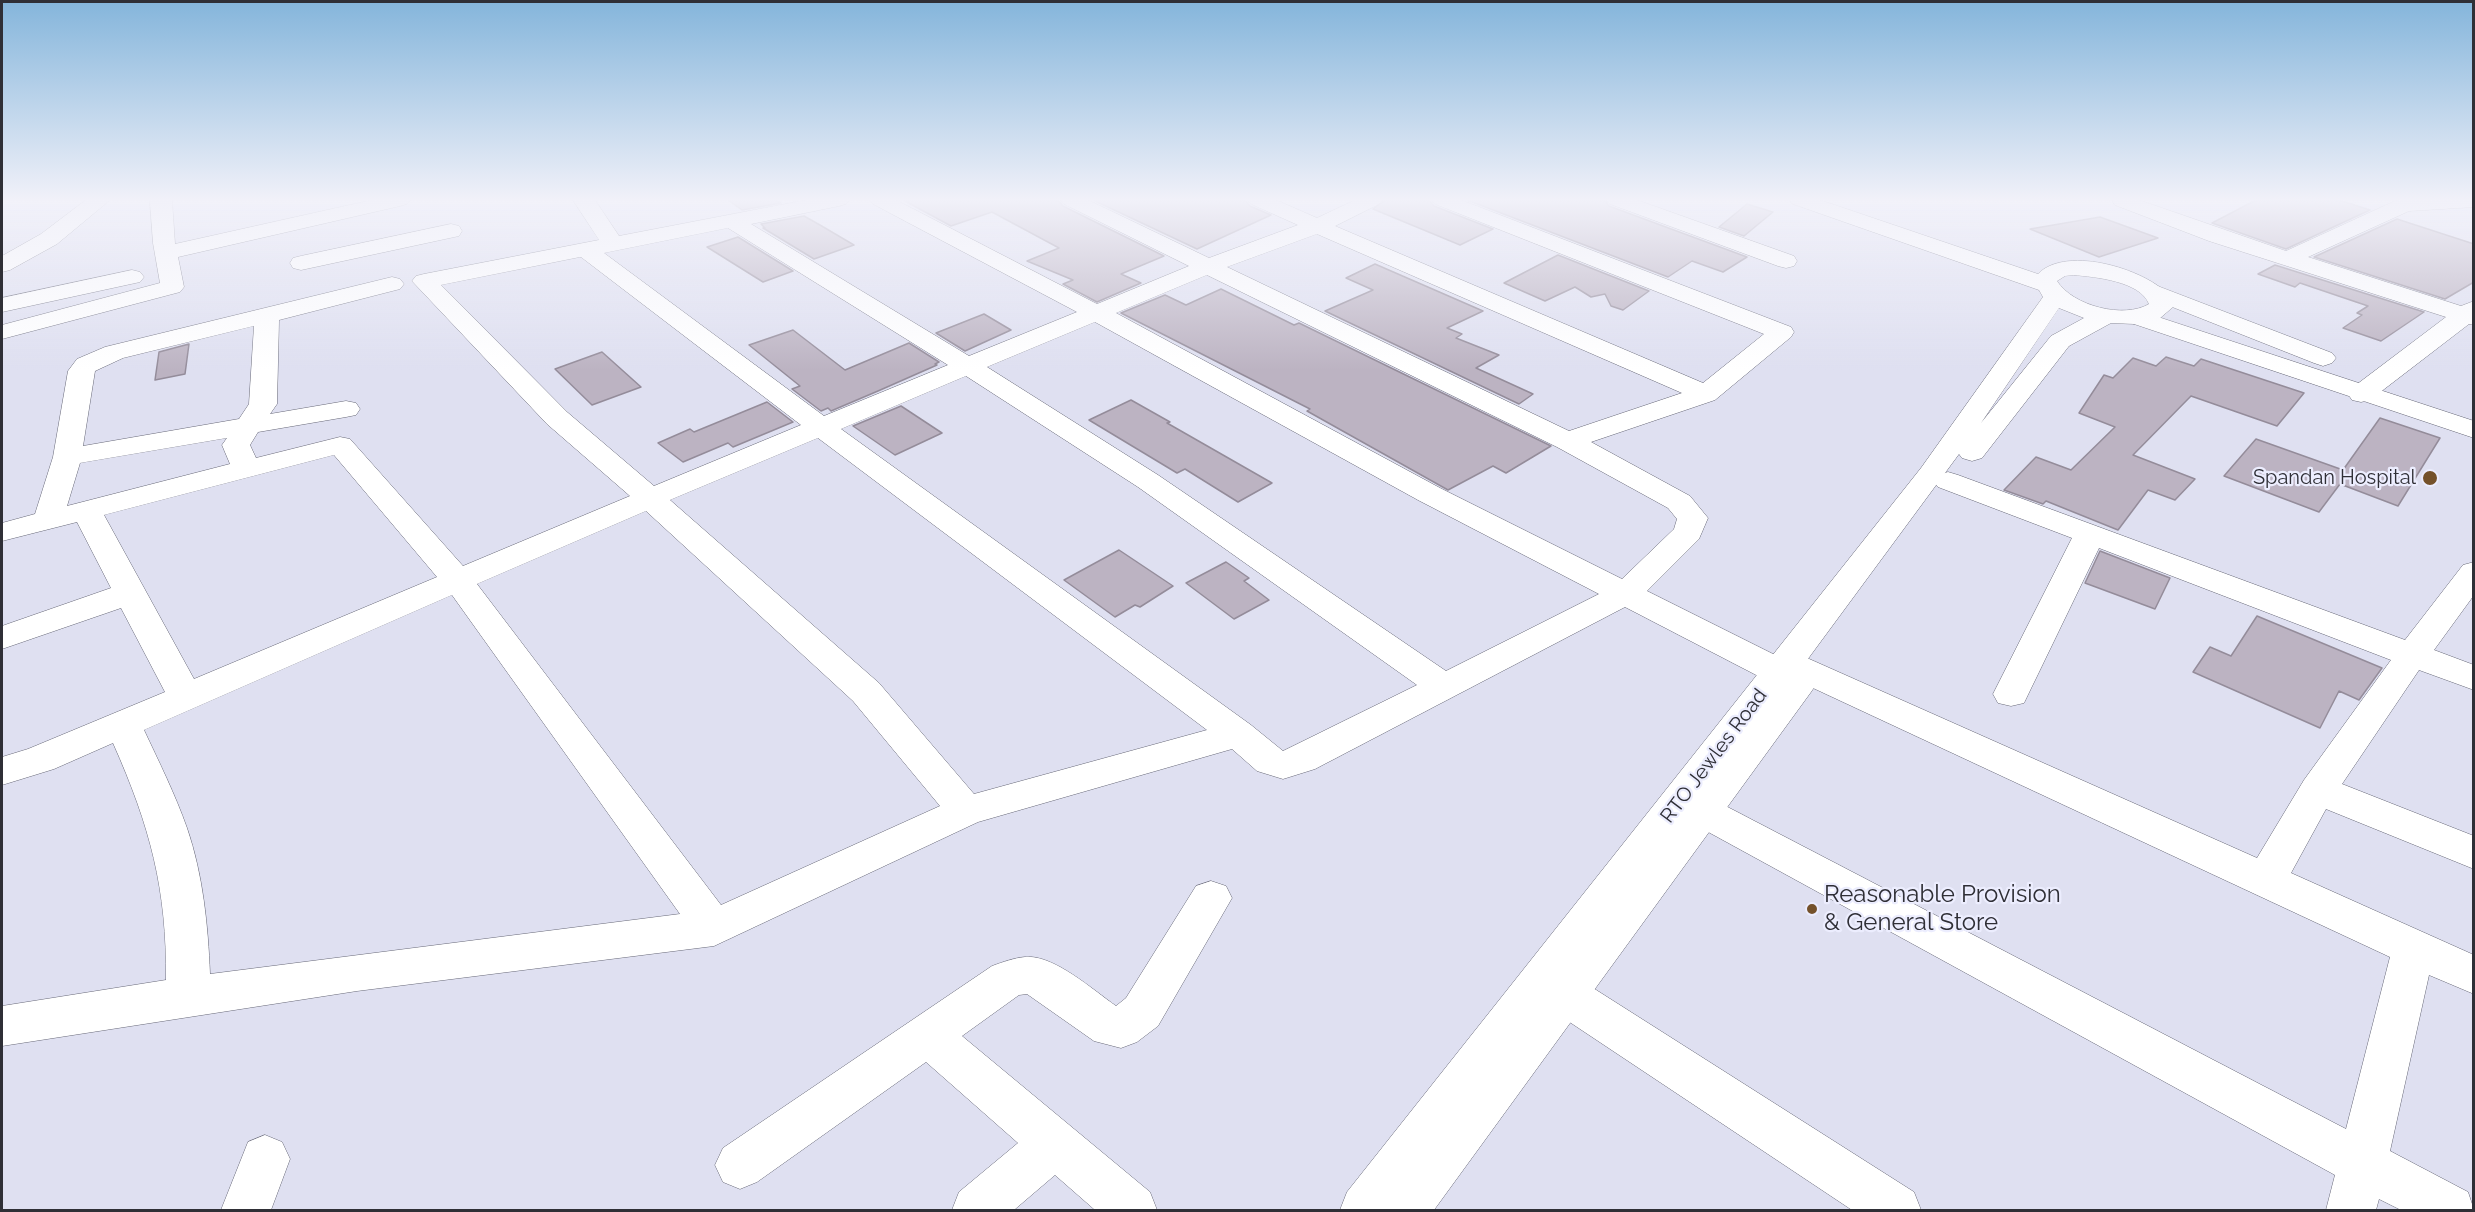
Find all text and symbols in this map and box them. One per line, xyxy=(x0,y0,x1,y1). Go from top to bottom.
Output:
place label: Spandan Hospital xyxy=(2253,466,2416,490)
marker: Spandan Hospital xyxy=(2421,469,2439,487)
street label: RTO Jewles Road xyxy=(1656,684,1772,828)
place label: Reasonable Provision & General Store xyxy=(1824,881,2061,937)
marker: Reasonable Provision & General Store xyxy=(1805,902,1819,916)

